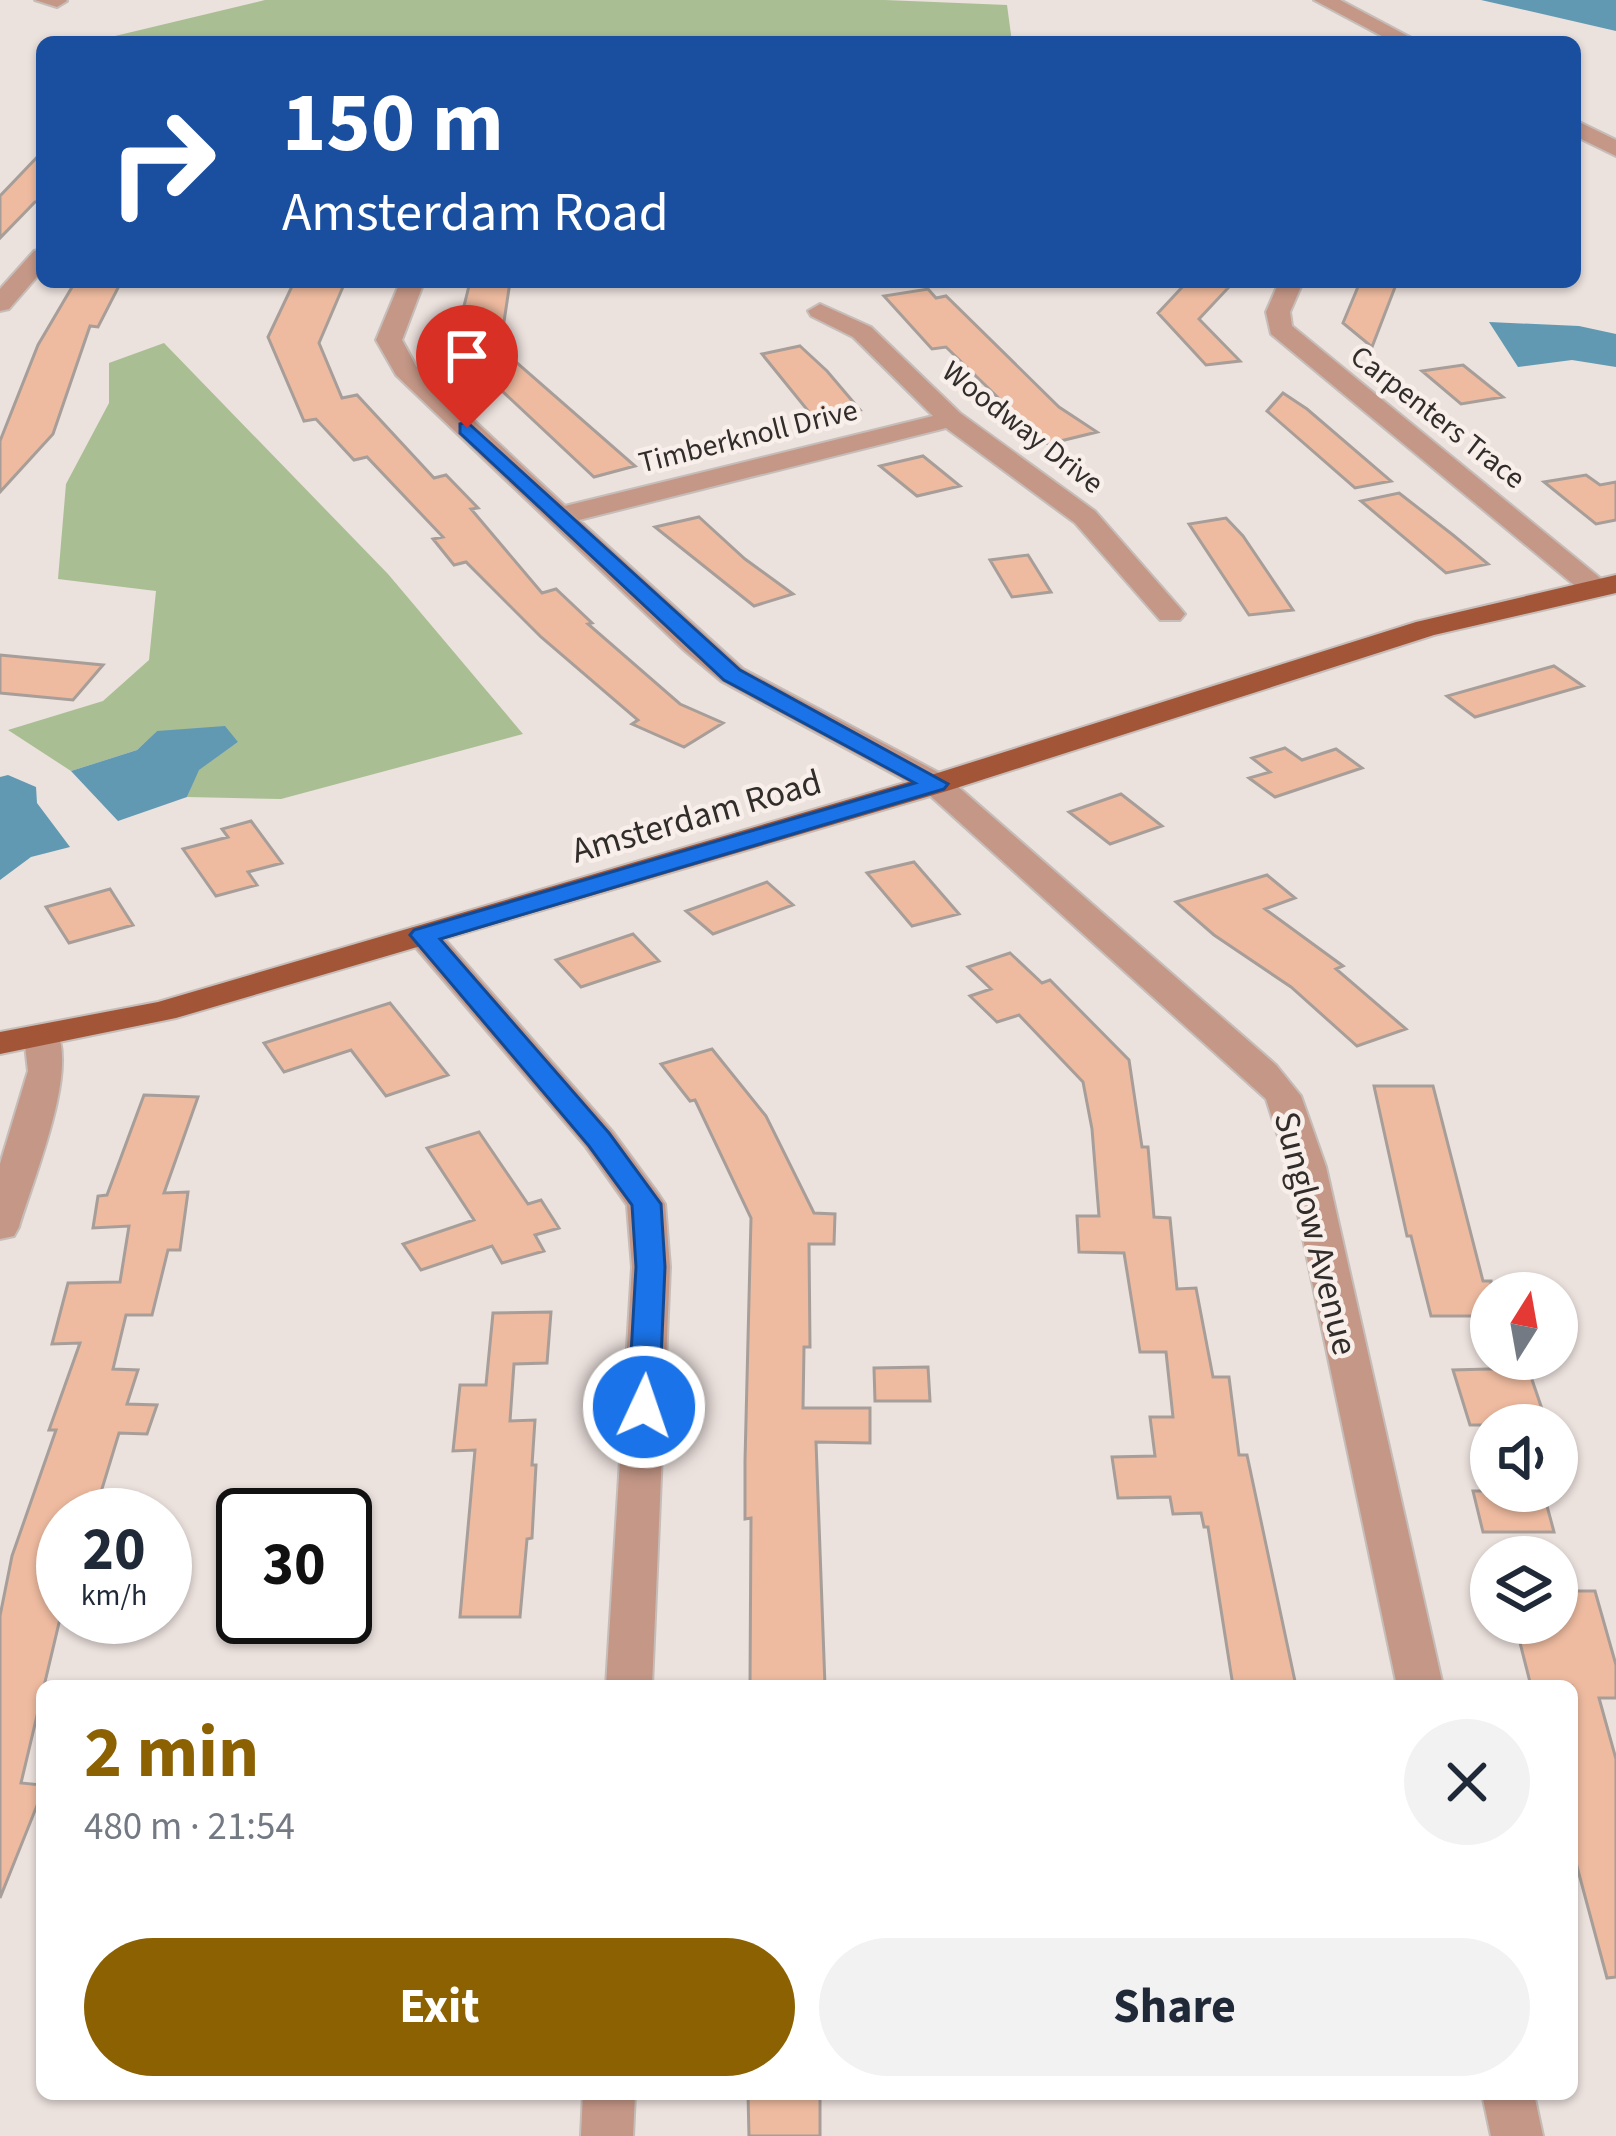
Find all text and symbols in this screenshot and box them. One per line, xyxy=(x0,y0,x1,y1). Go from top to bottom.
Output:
text: 150 m xyxy=(282,64,504,184)
icon: right xyxy=(84,84,240,240)
text: Amsterdam Road xyxy=(282,175,669,252)
pin xyxy=(416,305,518,428)
icon: arrive xyxy=(434,323,500,389)
street label: Carpenters Trace xyxy=(1341,335,1534,499)
street label: Woodway Drive xyxy=(933,351,1112,504)
street label: Timberknoll Drive xyxy=(634,389,862,484)
street label: Amsterdam Road xyxy=(565,756,827,876)
street label: Sunglow Avenue xyxy=(1261,1106,1370,1360)
north arrow xyxy=(1470,1272,1578,1380)
map controls xyxy=(1470,1272,1578,1644)
position arrow xyxy=(581,1344,707,1470)
button: sound xyxy=(1470,1404,1578,1512)
speed limit sign: 30 xyxy=(216,1488,372,1644)
text: 20 xyxy=(82,1508,146,1593)
button: layers xyxy=(1470,1536,1578,1644)
text: km/h xyxy=(81,1574,147,1617)
text: 2 min xyxy=(84,1702,259,1805)
button: close xyxy=(1404,1719,1530,1845)
text: 480 m · 21:54 xyxy=(84,1799,295,1855)
button: Exit xyxy=(84,1938,795,2076)
button: Share xyxy=(819,1938,1530,2076)

